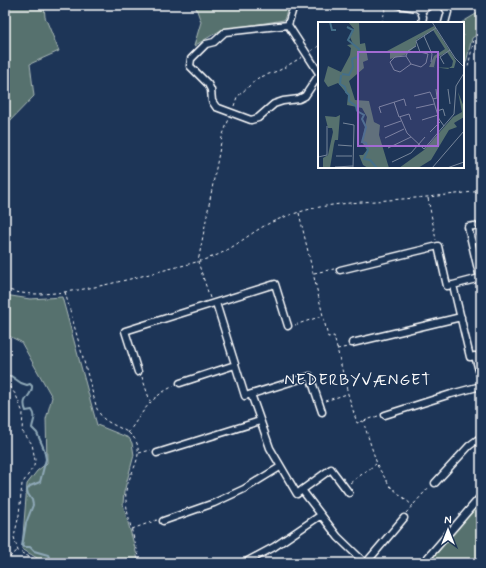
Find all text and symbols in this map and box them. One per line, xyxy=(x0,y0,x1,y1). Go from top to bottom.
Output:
inset map xyxy=(318,22,464,168)
district label: NEDERBYVÆNGET xyxy=(284,370,432,391)
north arrow xyxy=(428,510,468,550)
text: N xyxy=(444,514,452,528)

